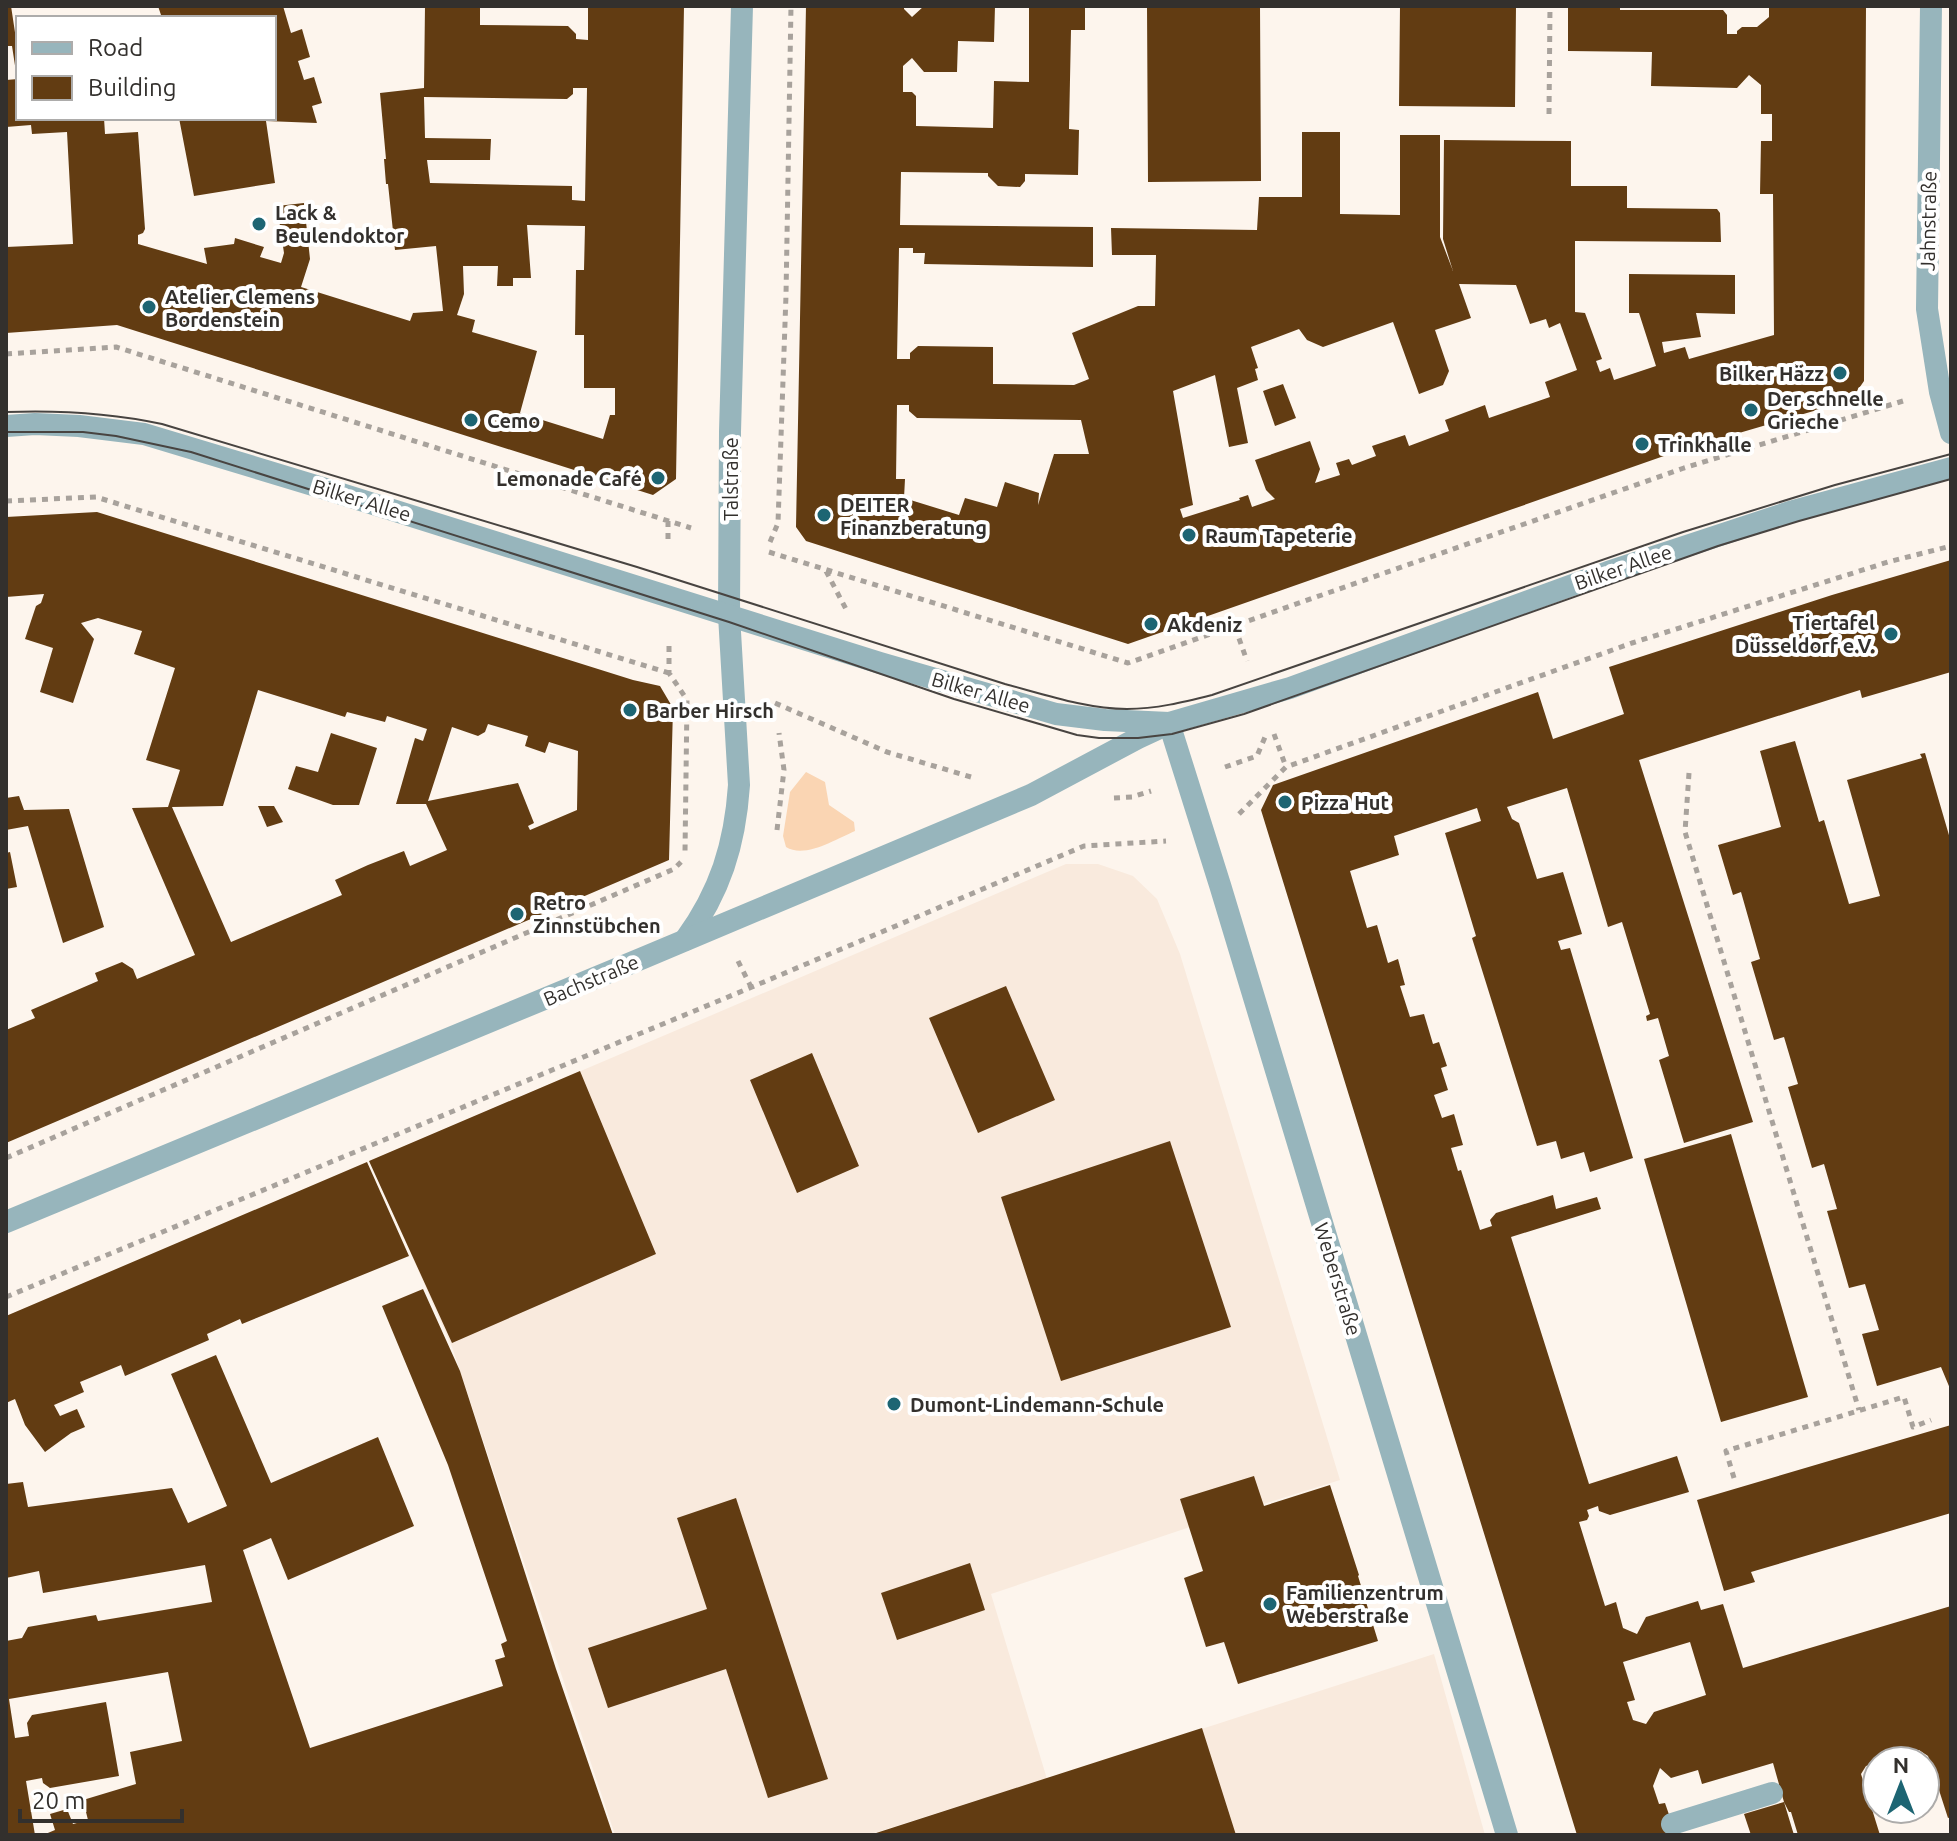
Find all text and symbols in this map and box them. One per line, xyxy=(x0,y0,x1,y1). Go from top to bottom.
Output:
legend xyxy=(16,16,276,120)
text: Road xyxy=(88,34,143,61)
text: Building xyxy=(88,74,176,101)
street label: Jahnstraße xyxy=(1916,171,1940,271)
place label: Lack & Beulendoktor xyxy=(275,201,405,247)
marker: Lack & Beulendoktor xyxy=(250,215,268,233)
place label: Atelier Clemens Bordenstein xyxy=(165,285,315,331)
marker: Atelier Clemens Bordenstein xyxy=(140,298,158,316)
place label: Bilker Häzz xyxy=(1719,362,1824,385)
marker: Bilker Häzz xyxy=(1831,364,1849,382)
place label: Der schnelle Grieche xyxy=(1767,387,1884,433)
marker: Der schnelle Grieche xyxy=(1742,401,1760,419)
place label: Cemo xyxy=(487,409,540,432)
marker: Cemo xyxy=(462,411,480,429)
place label: Trinkhalle xyxy=(1658,433,1752,456)
marker: Trinkhalle xyxy=(1633,435,1651,453)
street label: Talstraße xyxy=(719,437,742,521)
place label: Lemonade Café xyxy=(496,467,642,490)
marker: Lemonade Café xyxy=(649,469,667,487)
street label: Bilker Allee xyxy=(310,474,414,526)
place label: DEITER Finanzberatung xyxy=(840,493,987,539)
marker: DEITER Finanzberatung xyxy=(815,506,833,524)
place label: Raum Tapeterie xyxy=(1205,524,1352,547)
marker: Raum Tapeterie xyxy=(1180,526,1198,544)
street label: Bilker Allee xyxy=(1571,540,1675,594)
place label: Tiertafel Düsseldorf e.V. xyxy=(1735,611,1875,657)
place label: Akdeniz xyxy=(1167,613,1242,636)
marker: Akdeniz xyxy=(1142,615,1160,633)
marker: Tiertafel Düsseldorf e.V. xyxy=(1882,625,1900,643)
street label: Bilker Allee xyxy=(929,667,1033,717)
place label: Barber Hirsch xyxy=(646,699,774,722)
marker: Barber Hirsch xyxy=(621,701,639,719)
place label: Pizza Hut xyxy=(1301,791,1389,814)
marker: Pizza Hut xyxy=(1276,793,1294,811)
place label: Retro Zinnstübchen xyxy=(533,891,661,937)
marker: Retro Zinnstübchen xyxy=(508,905,526,923)
street label: Bachstraße xyxy=(540,950,642,1010)
street label: Weberstraße xyxy=(1310,1220,1366,1338)
place label: Dumont-Lindemann-Schule xyxy=(910,1393,1164,1416)
marker: Dumont-Lindemann-Schule xyxy=(885,1395,903,1413)
place label: Familienzentrum Weberstraße xyxy=(1286,1581,1444,1627)
marker: Familienzentrum Weberstraße xyxy=(1261,1595,1279,1613)
north arrow xyxy=(1861,1745,1941,1825)
text: N xyxy=(1893,1752,1909,1777)
scale bar xyxy=(20,1773,182,1823)
text: 20 m xyxy=(32,1787,85,1814)

